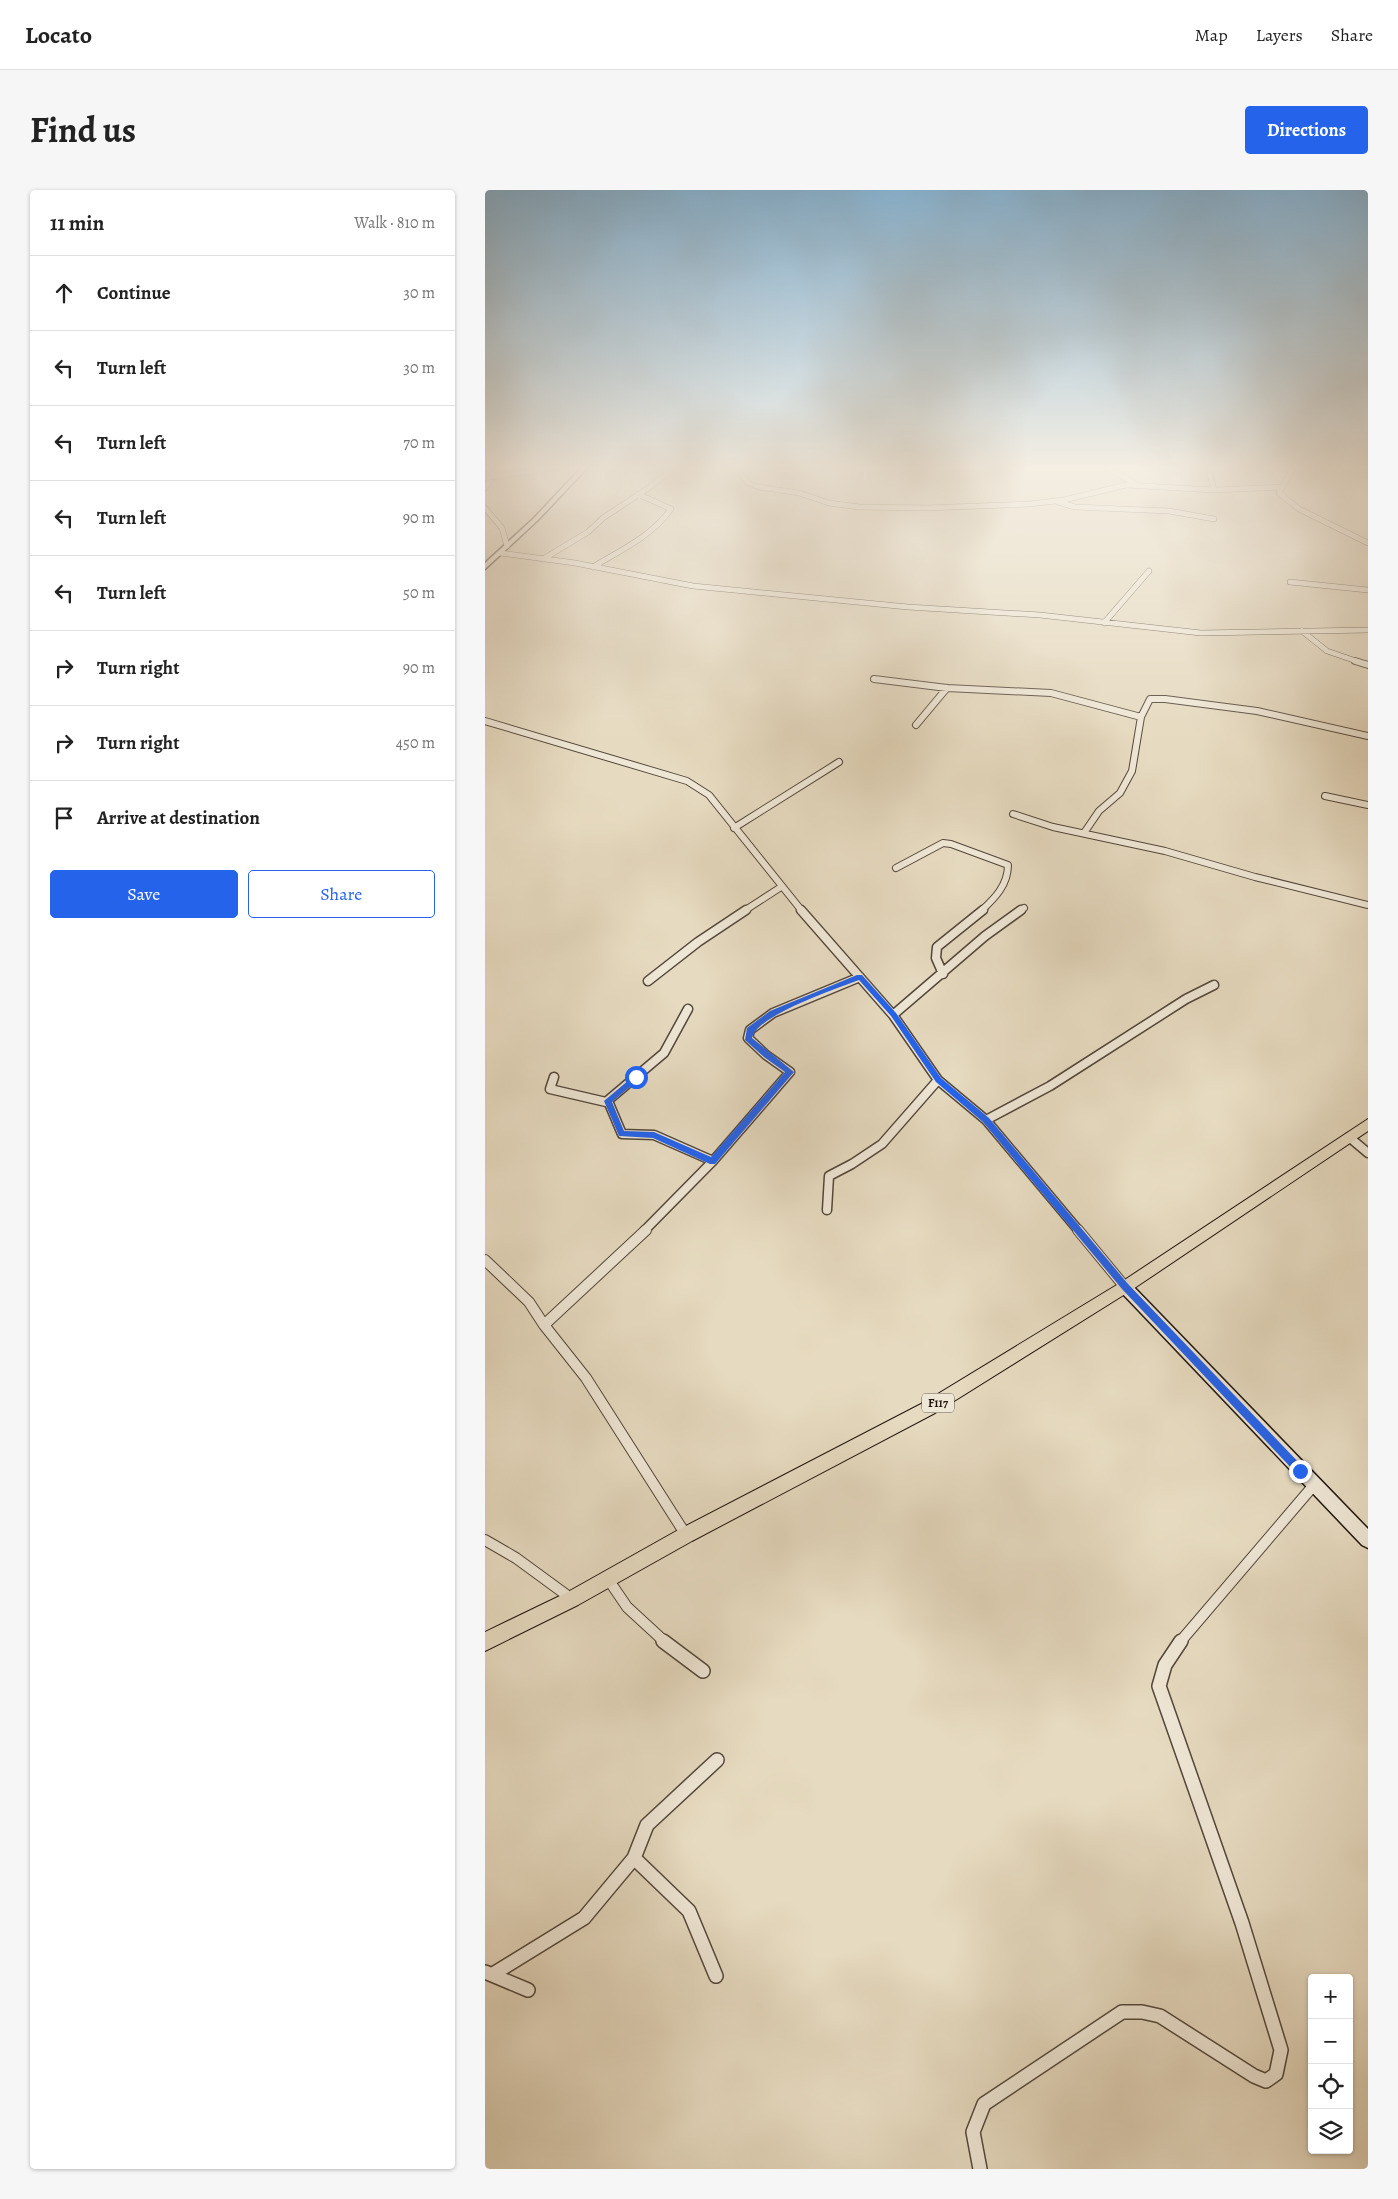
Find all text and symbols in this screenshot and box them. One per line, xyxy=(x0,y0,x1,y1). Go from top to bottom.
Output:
text: Locato xyxy=(25,19,92,51)
text: Map xyxy=(1195,23,1228,47)
text: Layers xyxy=(1256,23,1303,47)
text: Share xyxy=(1331,23,1373,47)
text: Find us xyxy=(30,106,136,154)
button: Directions xyxy=(1245,106,1368,154)
text: 11 min xyxy=(50,209,104,237)
text: Walk · 810 m xyxy=(354,212,435,234)
icon: ahead xyxy=(50,279,78,307)
text: Continue xyxy=(97,280,171,306)
text: 30 m xyxy=(403,282,435,304)
icon: left xyxy=(50,354,78,382)
text: Turn left xyxy=(97,355,166,381)
text: 30 m xyxy=(403,357,435,379)
icon: left xyxy=(50,429,78,457)
text: Turn left xyxy=(97,430,166,456)
text: 70 m xyxy=(403,432,435,454)
icon: left xyxy=(50,504,78,532)
text: Turn left xyxy=(97,505,166,531)
text: 90 m xyxy=(403,507,435,529)
icon: left xyxy=(50,579,78,607)
text: Turn left xyxy=(97,580,166,606)
text: 50 m xyxy=(403,582,435,604)
icon: right xyxy=(50,654,78,682)
text: Turn right xyxy=(97,655,179,681)
text: 90 m xyxy=(403,657,435,679)
icon: right xyxy=(50,729,78,757)
text: Turn right xyxy=(97,730,179,756)
text: 450 m xyxy=(396,732,435,754)
icon: arrive xyxy=(50,804,78,832)
text: Arrive at destination xyxy=(97,805,260,831)
button: Save xyxy=(50,870,238,918)
button: Share xyxy=(248,870,435,918)
route start xyxy=(625,1066,648,1089)
road number: F117 xyxy=(922,1394,954,1412)
route end xyxy=(1289,1460,1312,1483)
map controls xyxy=(1308,1974,1353,2154)
button: + xyxy=(1308,1974,1353,2019)
button: − xyxy=(1308,2019,1353,2064)
button: locate xyxy=(1308,2064,1353,2109)
button: layers xyxy=(1308,2109,1353,2154)

